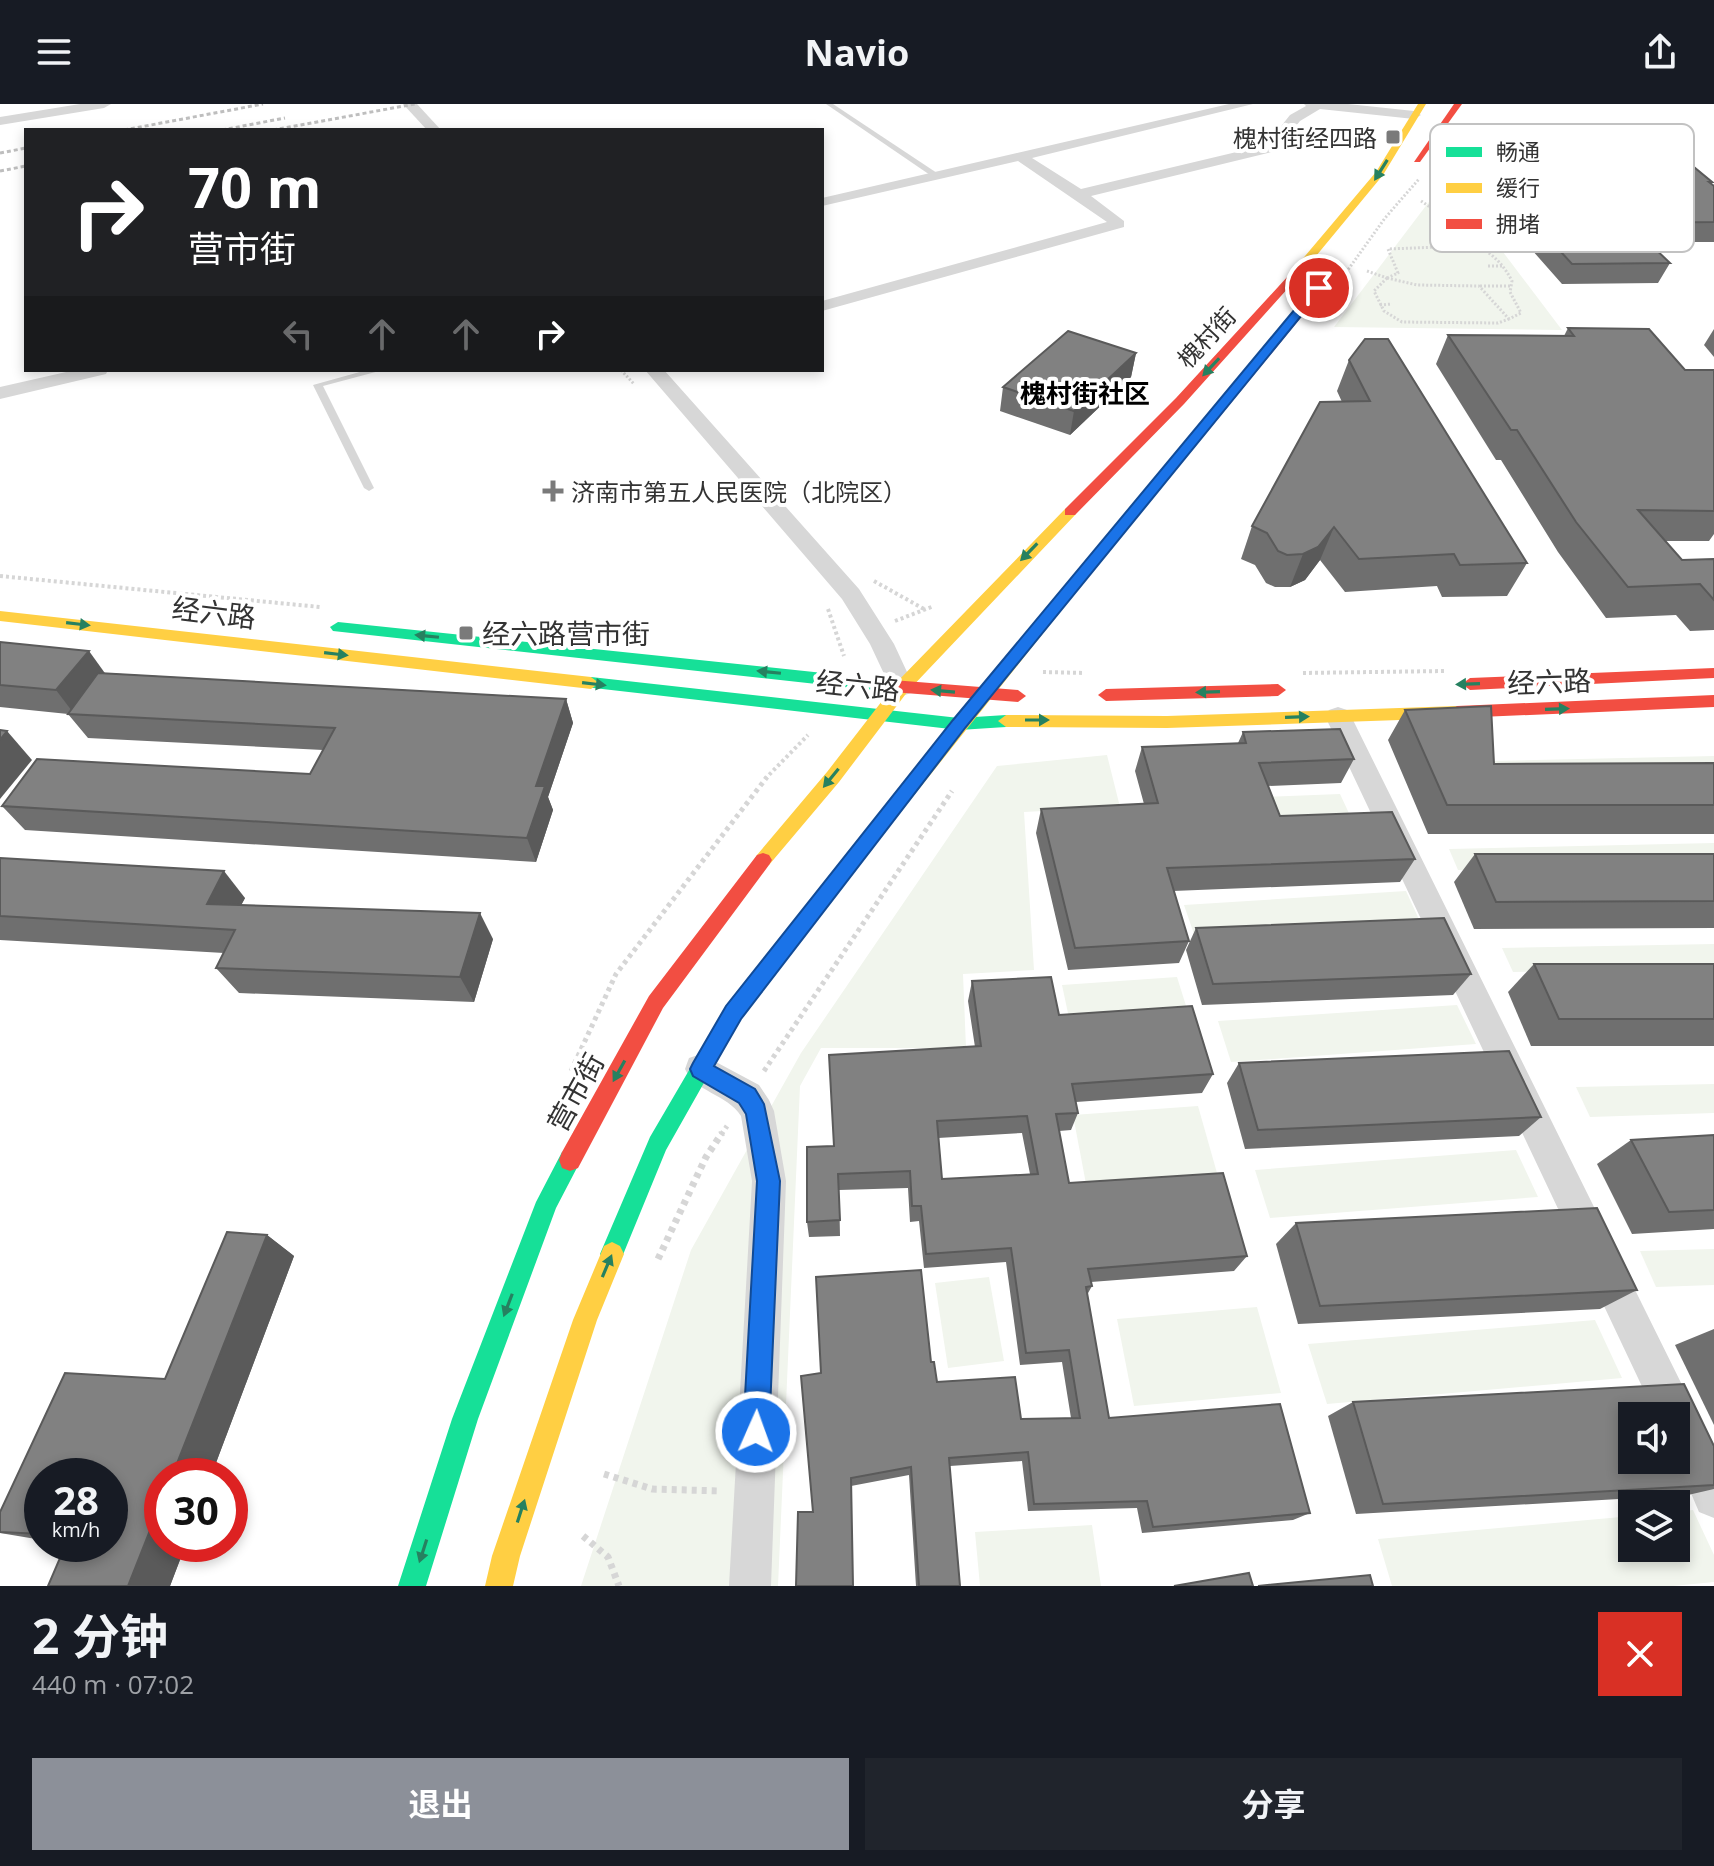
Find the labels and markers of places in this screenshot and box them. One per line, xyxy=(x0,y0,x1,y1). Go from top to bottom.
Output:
place label: 槐村街经四路 xyxy=(1233,121,1377,154)
marker: 槐村街经四路 xyxy=(1384,128,1402,146)
pin xyxy=(1285,254,1353,322)
place label: 济南市第五人民医院（北院区） xyxy=(571,475,907,508)
marker: 济南市第五人民医院（北院区） xyxy=(542,480,564,502)
place label: 经六路营市街 xyxy=(482,614,650,652)
marker: 经六路营市街 xyxy=(457,624,475,642)

